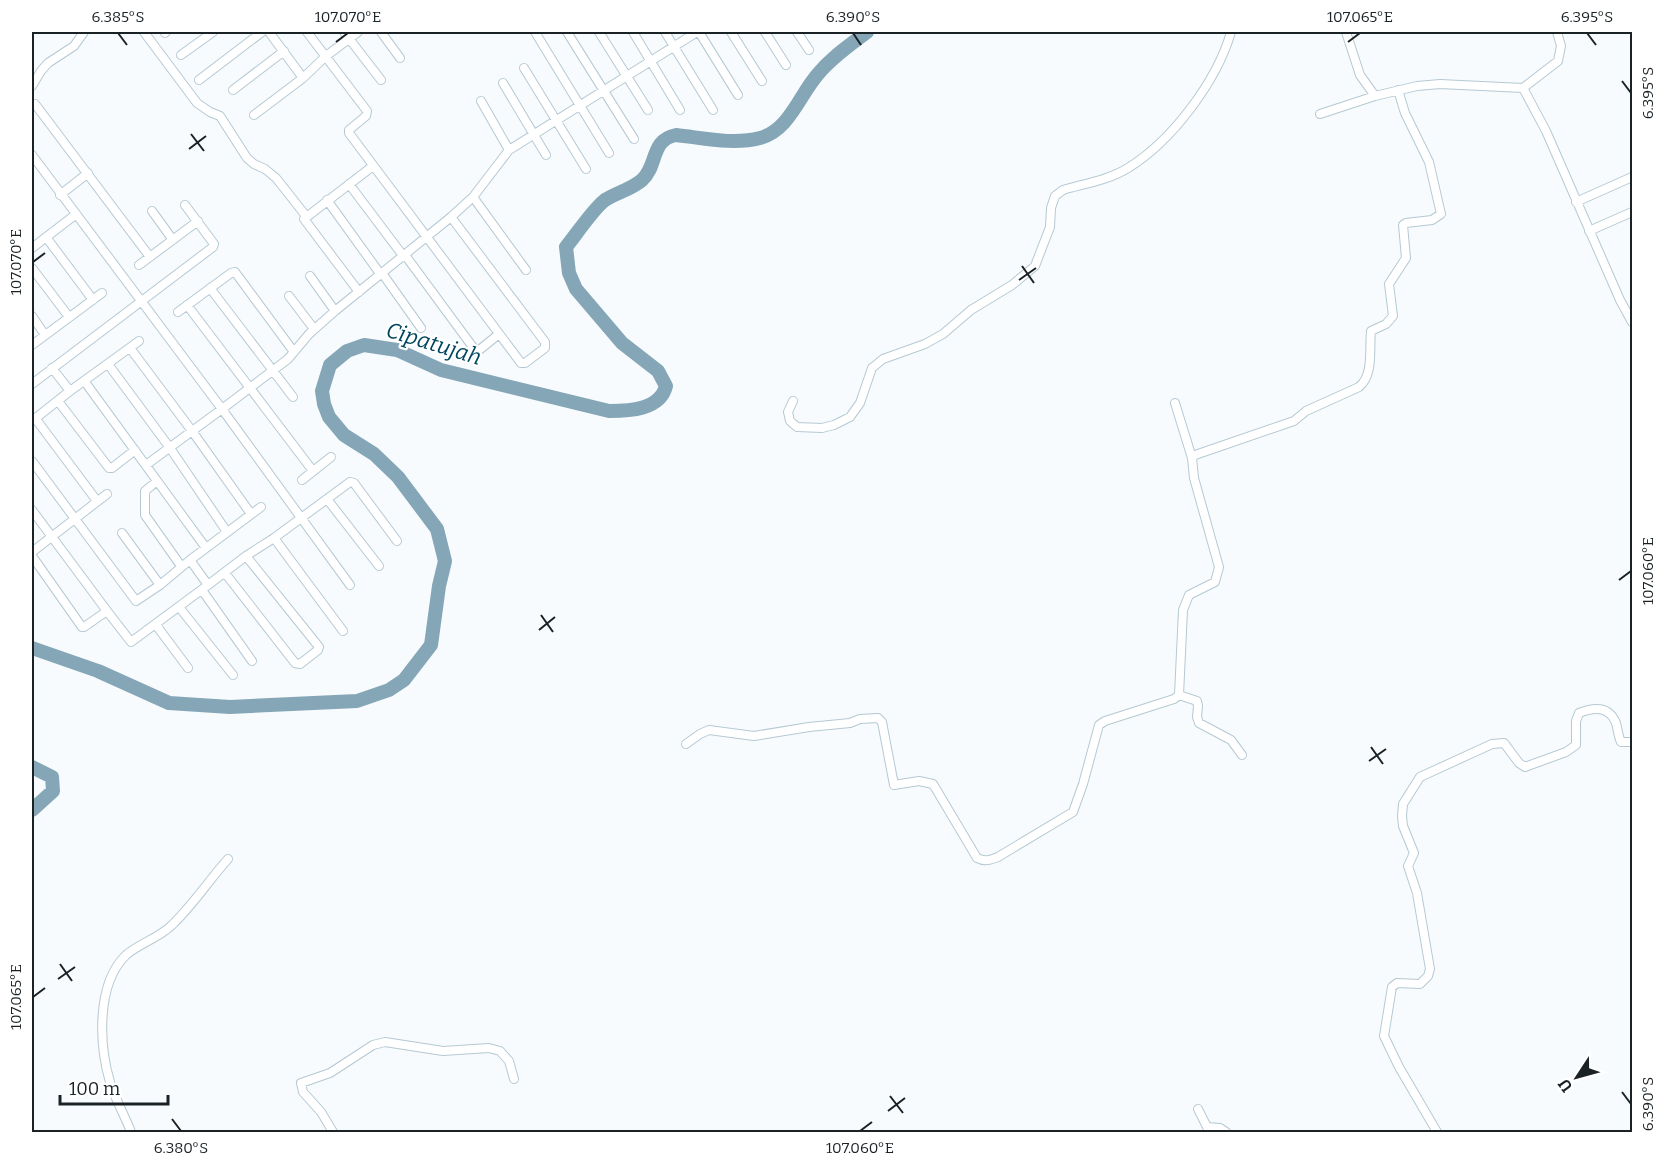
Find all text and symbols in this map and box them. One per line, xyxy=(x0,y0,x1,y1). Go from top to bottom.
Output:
text: 6.385°S xyxy=(92,8,144,26)
text: 107.070°E xyxy=(315,8,381,26)
text: 6.390°S xyxy=(826,8,880,26)
text: 107.065°E xyxy=(1327,8,1393,26)
text: 6.395°S xyxy=(1561,8,1613,26)
text: 6.395°S xyxy=(1639,67,1657,119)
text: 107.070°E xyxy=(7,229,25,295)
water label: Cipatujah xyxy=(383,316,485,371)
text: 107.060°E xyxy=(1639,537,1657,605)
text: 107.065°E xyxy=(7,964,25,1030)
north arrow xyxy=(1547,1047,1607,1107)
scale bar xyxy=(60,1068,168,1106)
text: U xyxy=(1554,1075,1576,1096)
text: 6.390°S xyxy=(1639,1077,1657,1131)
text: 100 m xyxy=(69,1078,120,1100)
text: 6.380°S xyxy=(154,1139,208,1157)
text: 107.060°E xyxy=(826,1139,894,1157)

